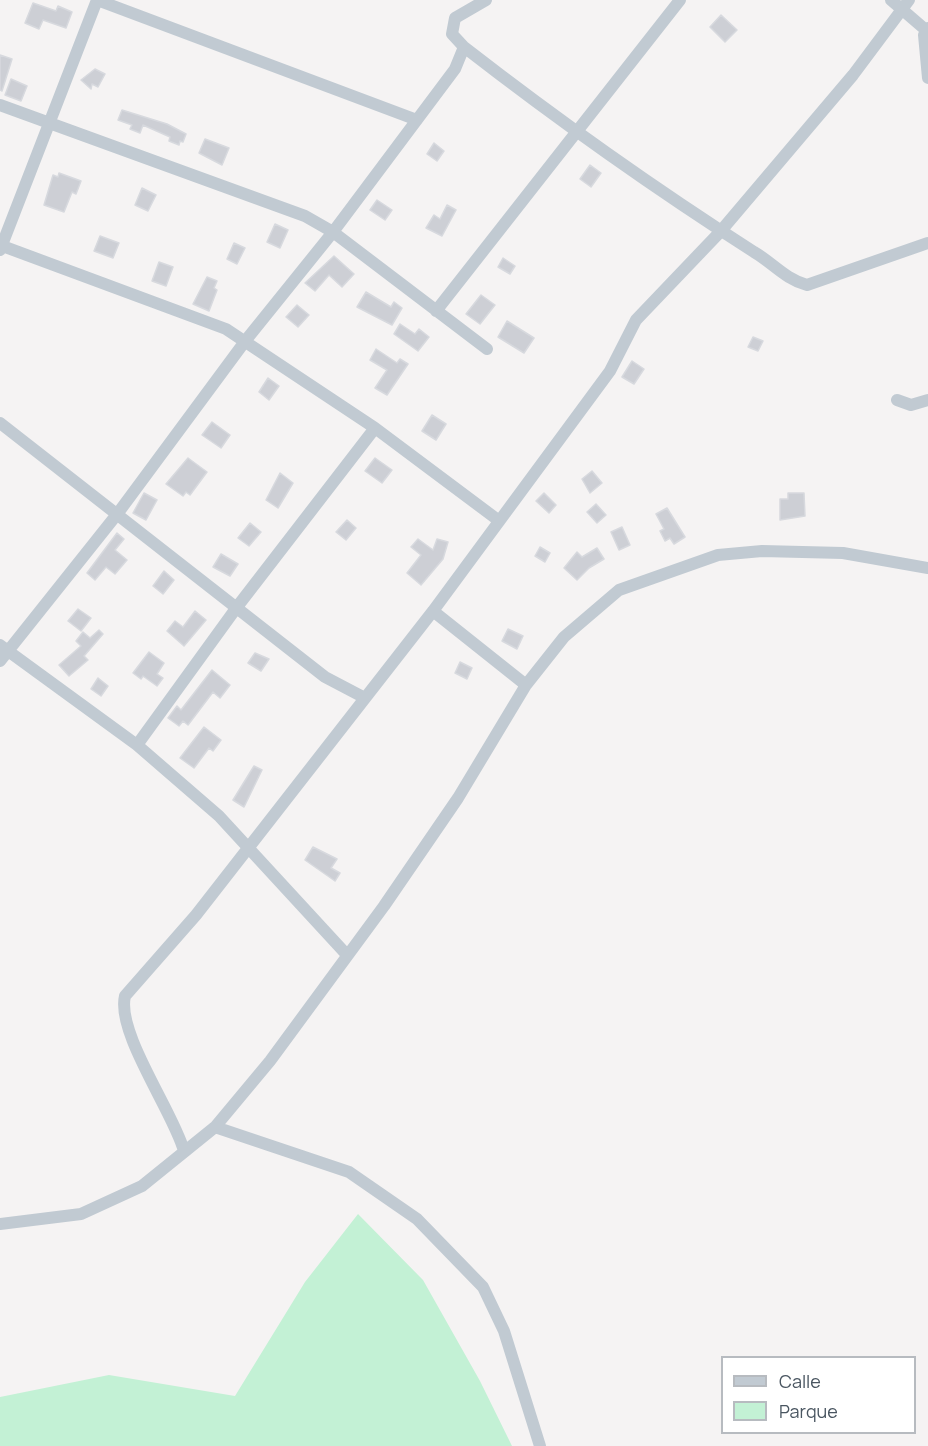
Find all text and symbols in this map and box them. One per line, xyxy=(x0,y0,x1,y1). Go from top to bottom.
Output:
legend xyxy=(721,1356,916,1434)
text: Calle xyxy=(779,1369,821,1393)
text: Parque xyxy=(779,1399,838,1423)

